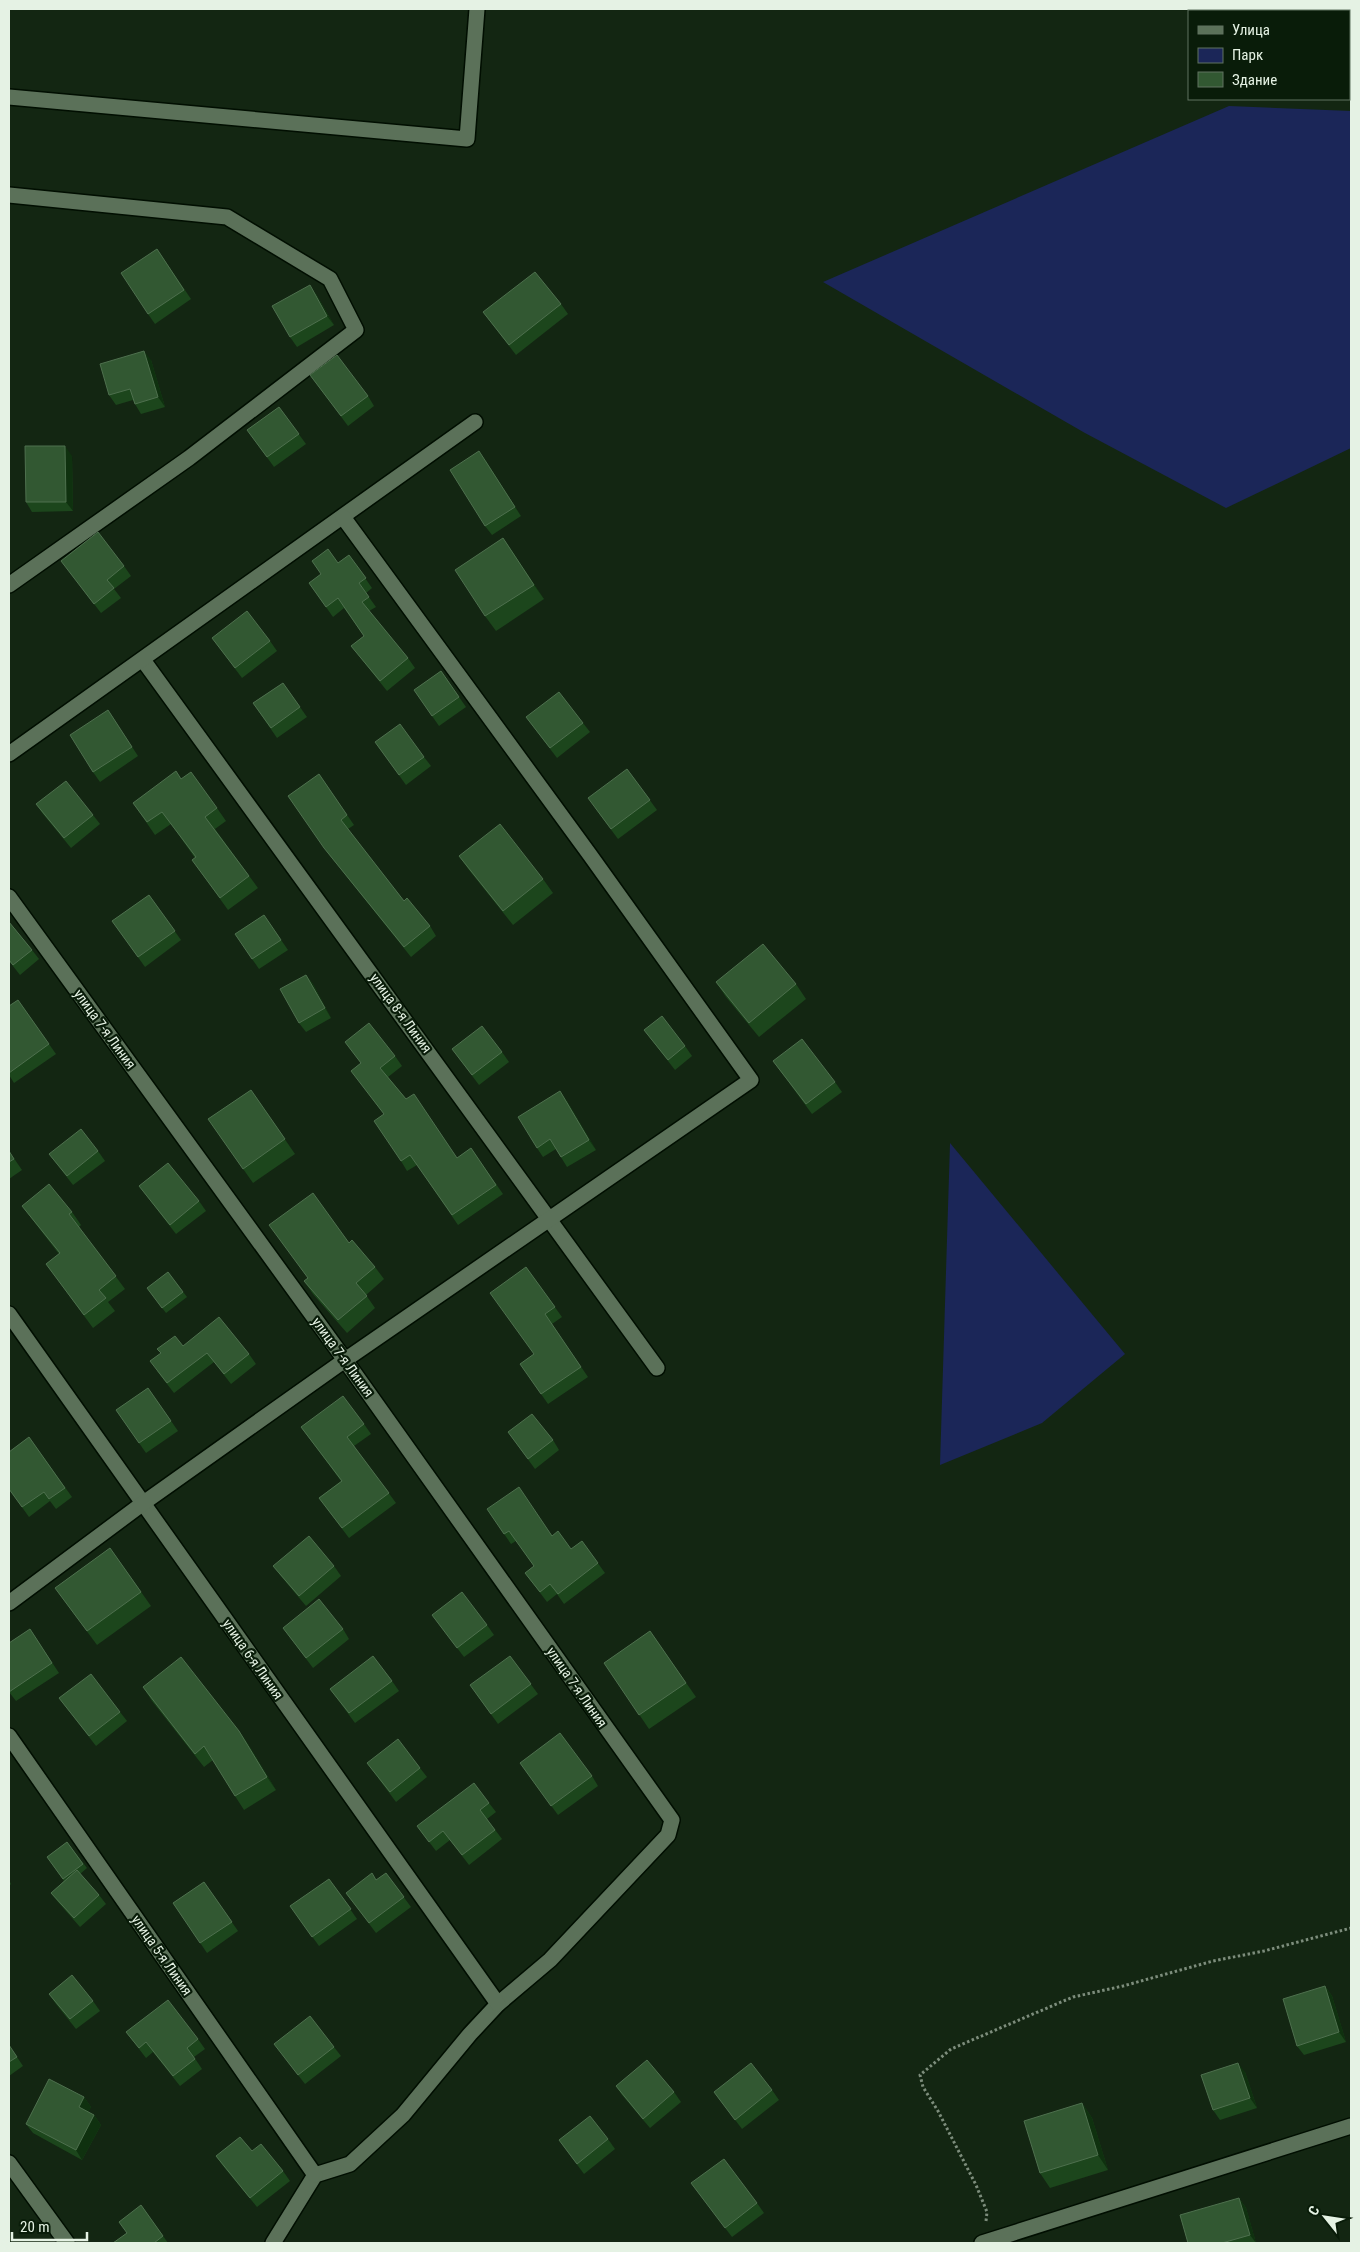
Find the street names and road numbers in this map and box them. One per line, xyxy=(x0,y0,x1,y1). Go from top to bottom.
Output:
street label: улица 8-я Линия xyxy=(367,970,435,1056)
street label: улица 7-я Линия xyxy=(71,986,139,1072)
street label: улица 7-я Линия xyxy=(309,1314,377,1400)
street label: улица 6-я Линия xyxy=(219,1616,287,1702)
street label: улица 7-я Линия xyxy=(543,1644,611,1730)
street label: улица 5-я Линия xyxy=(128,1912,196,1998)

